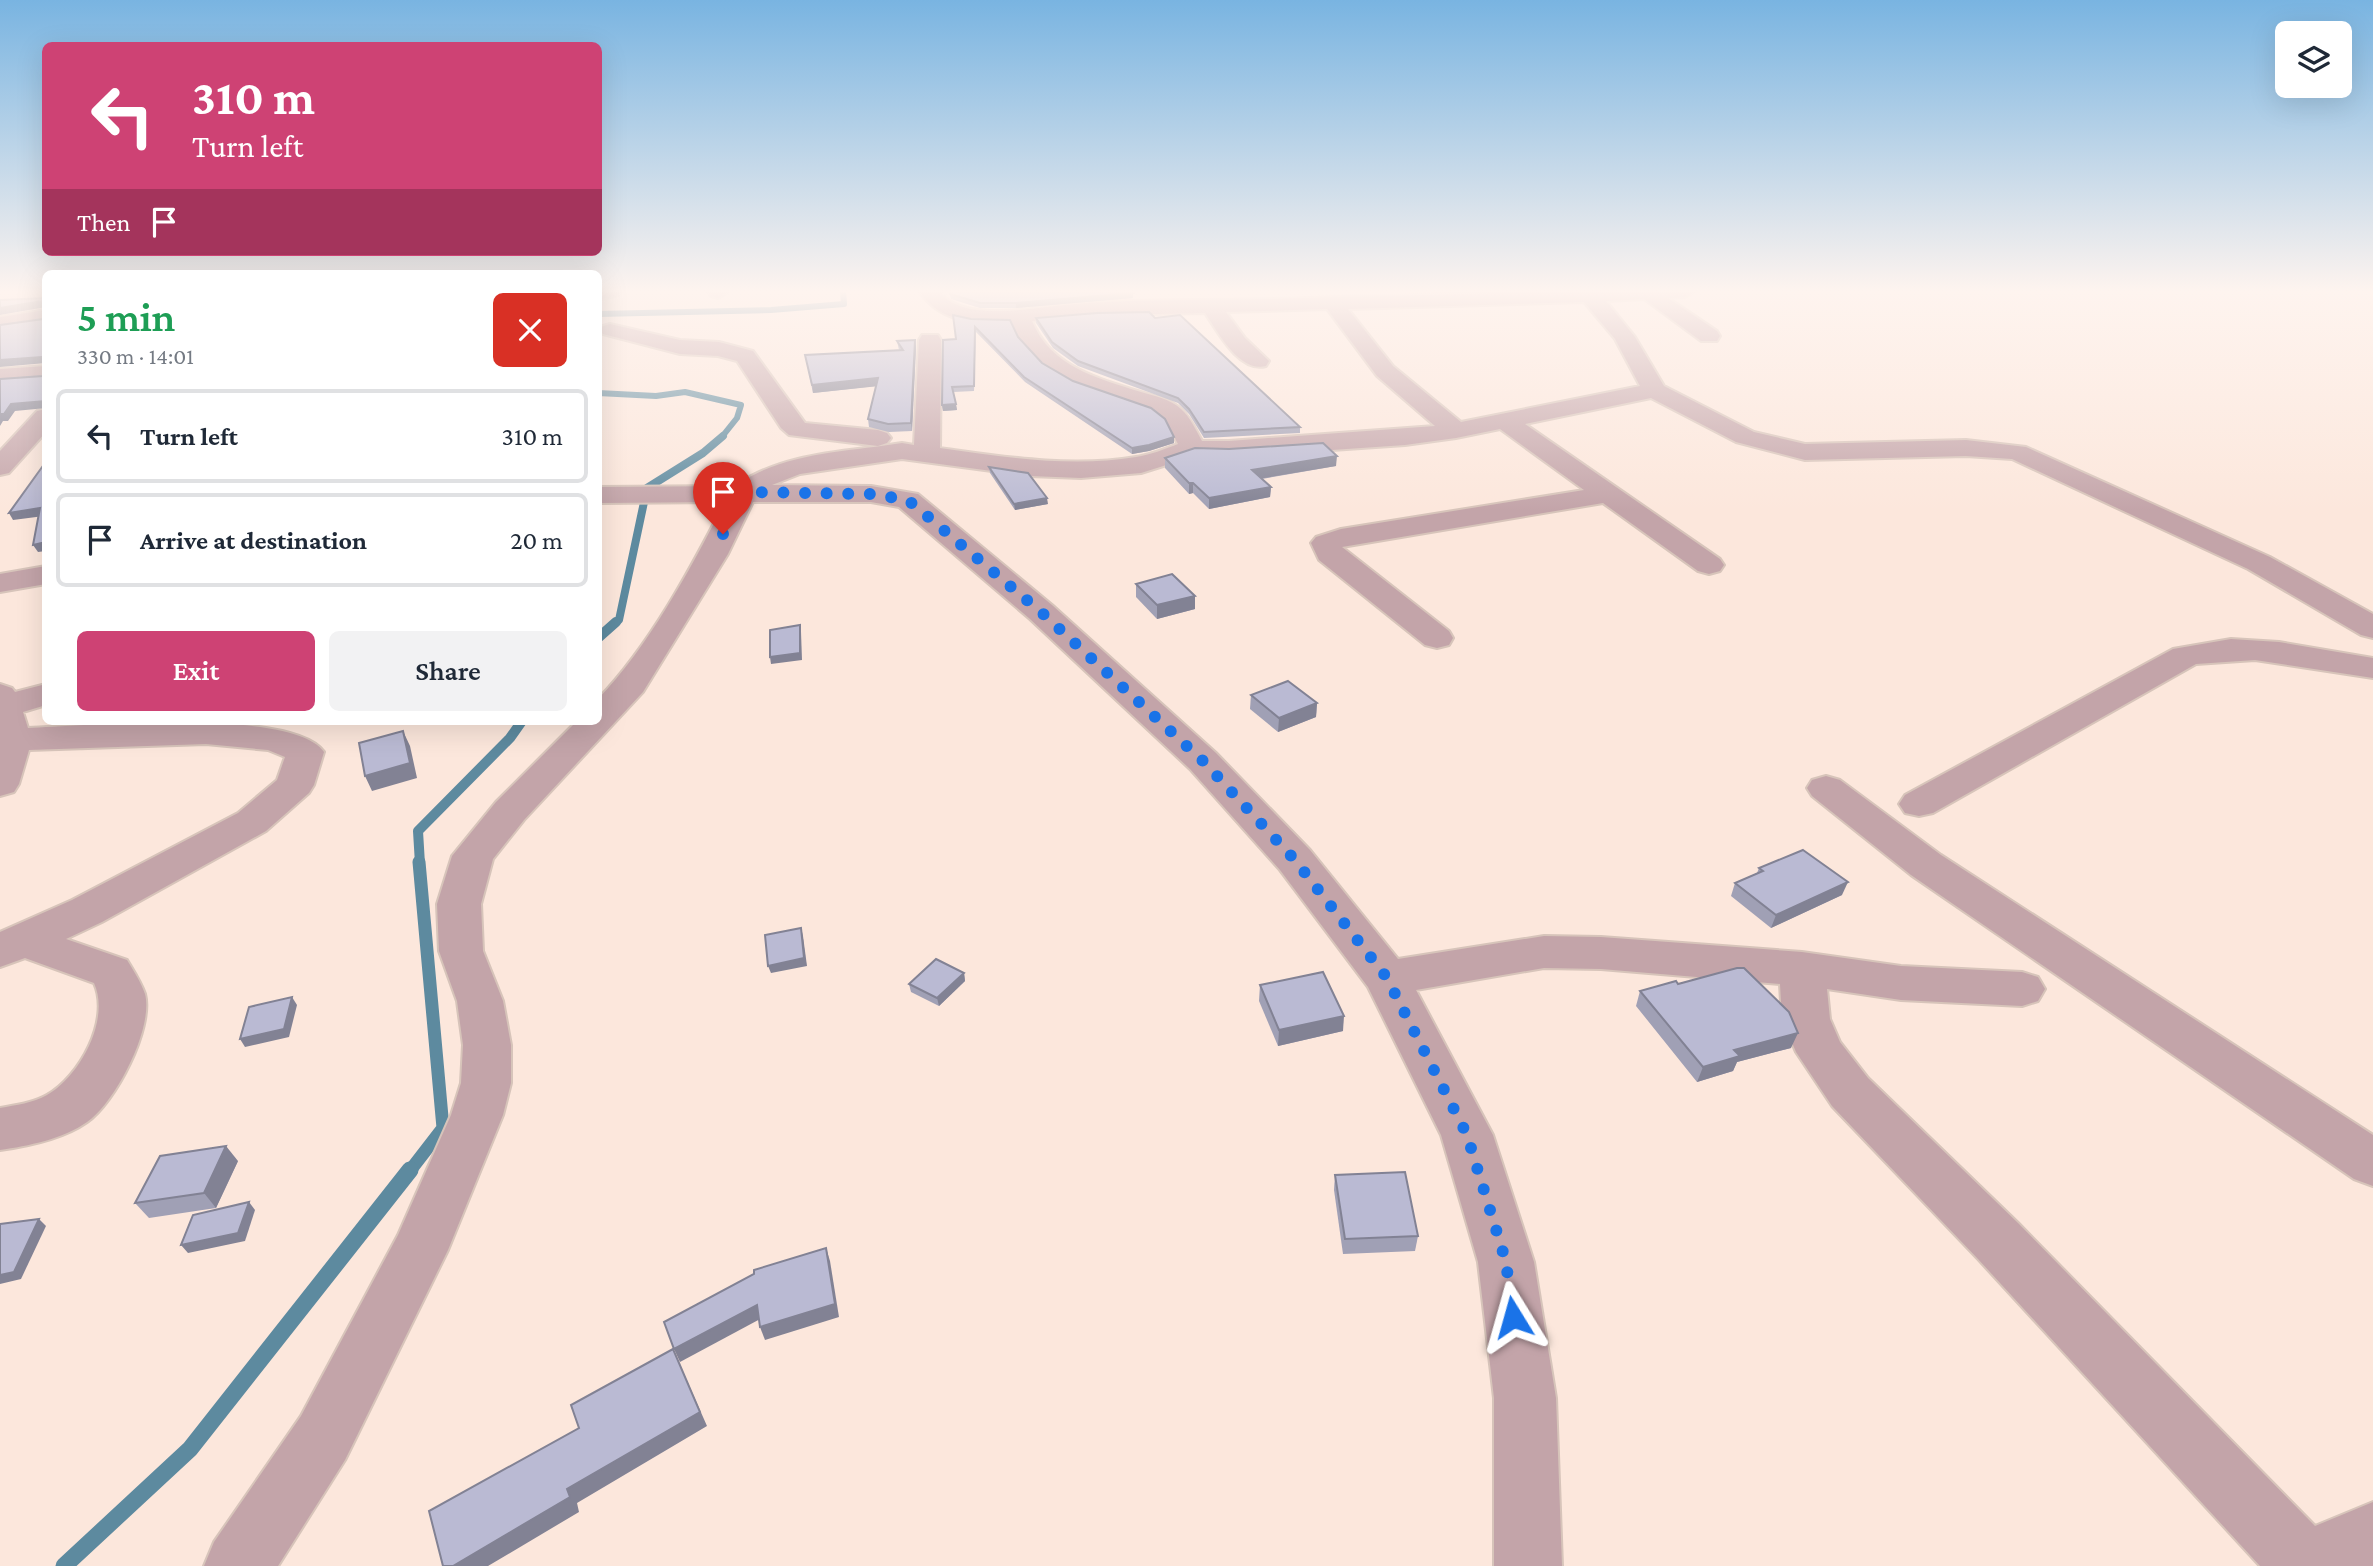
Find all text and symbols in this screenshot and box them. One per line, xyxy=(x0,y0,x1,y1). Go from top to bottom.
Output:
map controls xyxy=(2275,21,2352,98)
button: layers xyxy=(2275,21,2352,98)
icon: left xyxy=(77,70,168,161)
text: 310 m xyxy=(192,70,315,125)
text: Turn left xyxy=(192,128,303,164)
icon: arrive xyxy=(145,203,183,241)
text: Then xyxy=(77,208,131,237)
text: 5 min xyxy=(77,293,175,340)
button: close xyxy=(493,293,567,367)
text: 330 m · 14:01 xyxy=(77,343,194,369)
icon: left xyxy=(81,417,119,455)
text: Turn left xyxy=(140,422,238,451)
text: 310 m xyxy=(502,422,563,451)
pin xyxy=(693,462,753,534)
icon: arrive xyxy=(704,473,742,511)
icon: arrive xyxy=(81,521,119,559)
text: Arrive at destination xyxy=(140,526,367,555)
text: 20 m xyxy=(510,526,563,555)
button: Exit xyxy=(77,631,315,711)
button: Share xyxy=(329,631,567,711)
position arrow xyxy=(1476,1280,1550,1354)

